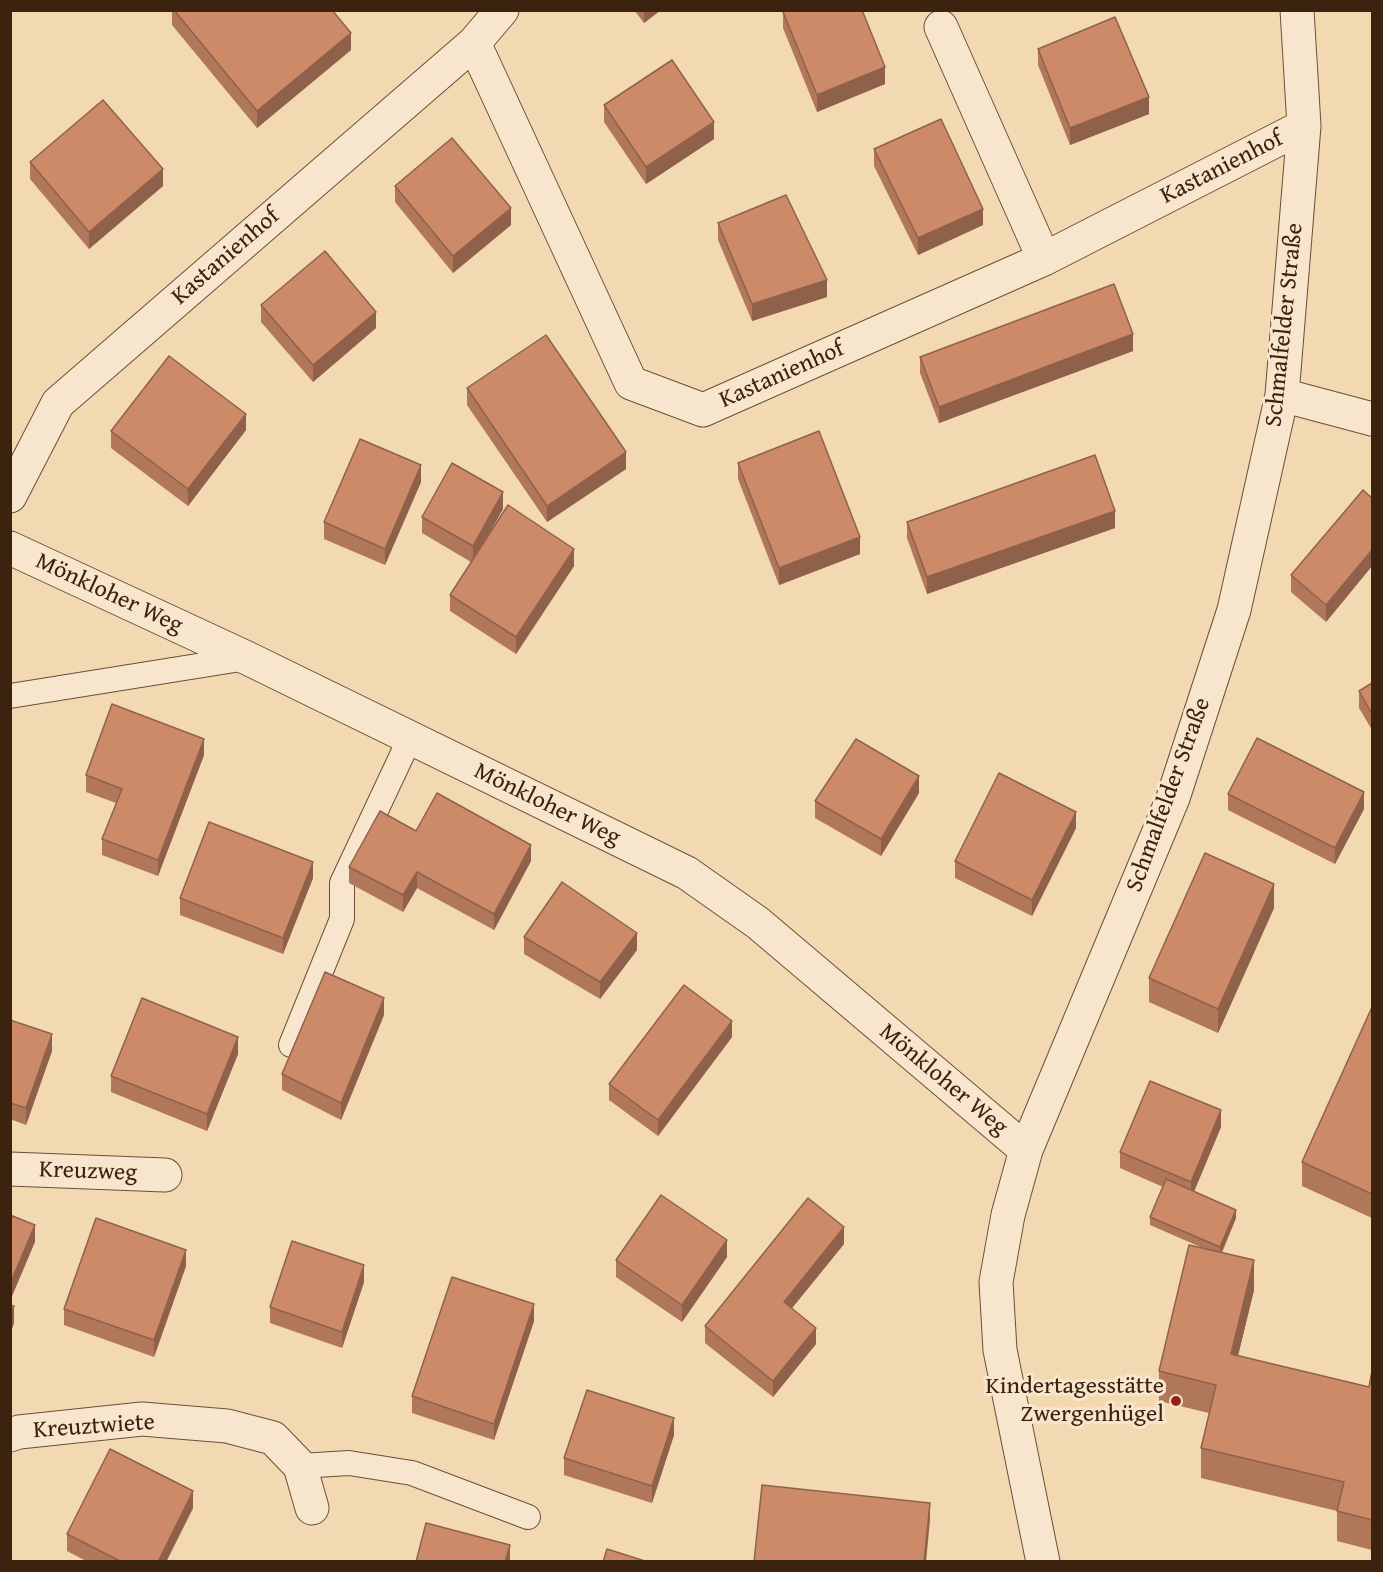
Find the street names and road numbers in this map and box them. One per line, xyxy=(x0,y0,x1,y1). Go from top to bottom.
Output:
street label: Kastanienhof xyxy=(1156,125,1288,211)
street label: Kastanienhof xyxy=(166,202,286,312)
street label: Schmalfelder Straße xyxy=(1260,222,1310,428)
street label: Kastanienhof xyxy=(715,335,849,415)
street label: Mönkloher Weg xyxy=(31,547,187,641)
street label: Schmalfelder Straße xyxy=(1120,694,1218,896)
street label: Mönkloher Weg xyxy=(469,757,625,853)
street label: Mönkloher Weg xyxy=(873,1018,1013,1142)
street label: Kreuzweg xyxy=(38,1156,138,1188)
street label: Kreuztwiete xyxy=(32,1408,156,1446)

